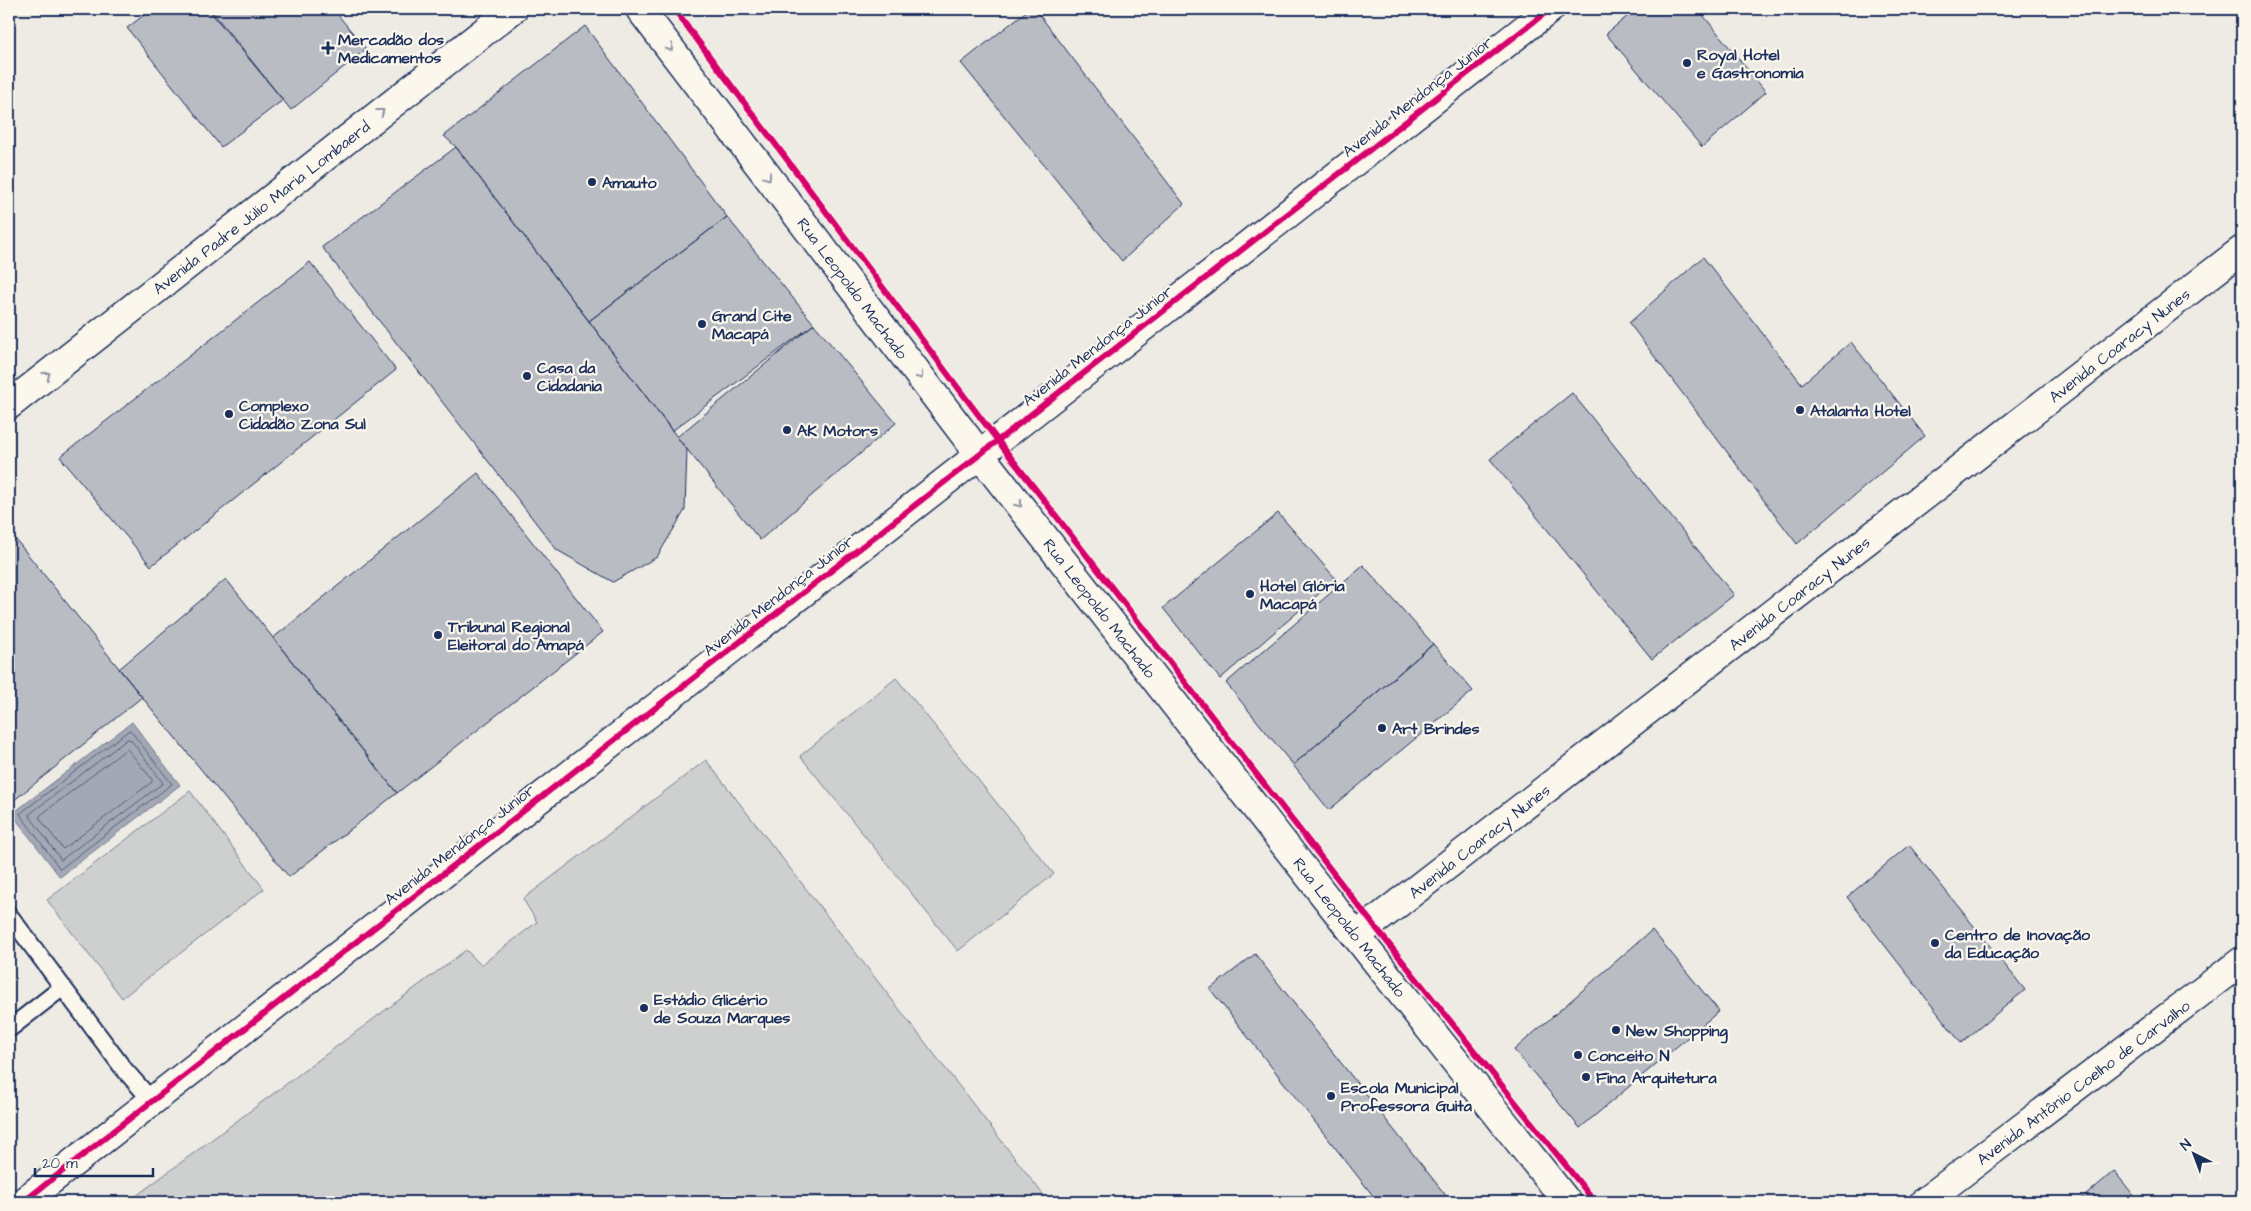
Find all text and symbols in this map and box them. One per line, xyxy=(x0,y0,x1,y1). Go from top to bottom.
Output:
place label: Mercadão dos Medicamentos xyxy=(338,29,444,69)
street label: Avenida Mendonça Júnior xyxy=(1338,31,1497,162)
marker: Mercadão dos Medicamentos xyxy=(322,42,334,54)
one-way arrow xyxy=(664,42,673,51)
place label: Royal Hotel e Gastronomia xyxy=(1697,44,1804,84)
marker: Royal Hotel e Gastronomia xyxy=(1681,57,1693,69)
one-way arrow xyxy=(375,109,385,118)
street label: Avenida Padre Júlio Maria Lombaerd xyxy=(148,116,375,300)
one-way arrow xyxy=(763,171,771,180)
place label: Amauto xyxy=(602,172,657,194)
marker: Amauto xyxy=(586,176,598,188)
street label: Rua Leopoldo Machado xyxy=(792,213,913,364)
street label: Avenida Mendonça Júnior xyxy=(1018,280,1177,411)
street label: Avenida Coaracy Nunes xyxy=(2044,284,2196,409)
place label: Grand Cite Macapá xyxy=(712,305,792,345)
marker: Grand Cite Macapá xyxy=(696,318,708,330)
place label: Casa da Cidadania xyxy=(537,357,603,397)
marker: Casa da Cidadania xyxy=(521,370,533,382)
one-way arrow xyxy=(914,370,923,379)
one-way arrow xyxy=(41,372,50,380)
place label: Complexo Cidadão Zona Sul xyxy=(239,395,366,435)
place label: Atalanta Hotel xyxy=(1810,400,1911,422)
marker: Atalanta Hotel xyxy=(1794,404,1806,416)
marker: Complexo Cidadão Zona Sul xyxy=(223,408,235,420)
place label: AK Motors xyxy=(797,420,878,442)
marker: AK Motors xyxy=(781,424,793,436)
one-way arrow xyxy=(1013,498,1022,508)
street label: Avenida Mendonça Júnior xyxy=(699,530,858,661)
street label: Avenida Coaracy Nunes xyxy=(1724,532,1876,657)
street label: Rua Leopoldo Machado xyxy=(1038,534,1161,683)
place label: Hotel Glória Macapá xyxy=(1260,575,1346,615)
marker: Hotel Glória Macapá xyxy=(1244,588,1256,600)
place label: Tribunal Regional Eleitoral do Amapá xyxy=(447,616,585,656)
marker: Tribunal Regional Eleitoral do Amapá xyxy=(432,629,444,641)
place label: Art Brindes xyxy=(1392,718,1479,740)
marker: Art Brindes xyxy=(1376,722,1388,734)
street label: Avenida Mendonça Júnior xyxy=(380,779,539,910)
street label: Avenida Coaracy Nunes xyxy=(1404,780,1556,905)
street label: Rua Leopoldo Machado xyxy=(1288,853,1411,1002)
place label: Centro de Inovação da Educação xyxy=(1944,924,2091,964)
marker: Centro de Inovação da Educação xyxy=(1929,937,1941,949)
place label: Estádio Glicério de Souza Marques xyxy=(653,989,790,1029)
street label: Avenida Antônio Coelho de Carvalho xyxy=(1972,995,2195,1170)
marker: Estádio Glicério de Souza Marques xyxy=(638,1002,650,1014)
place label: New Shopping xyxy=(1626,1020,1728,1044)
marker: New Shopping xyxy=(1610,1024,1622,1036)
place label: Conceito N xyxy=(1588,1045,1669,1067)
marker: Conceito N xyxy=(1572,1049,1584,1061)
place label: Fina Arquitetura xyxy=(1596,1067,1717,1089)
marker: Fina Arquitetura xyxy=(1580,1071,1592,1083)
place label: Escola Municipal Professora Guita xyxy=(1341,1077,1473,1117)
marker: Escola Municipal Professora Guita xyxy=(1325,1090,1337,1102)
north arrow xyxy=(2168,1128,2218,1178)
text: N xyxy=(2176,1135,2196,1155)
scale bar xyxy=(35,1146,152,1178)
text: 20 m xyxy=(42,1153,78,1174)

